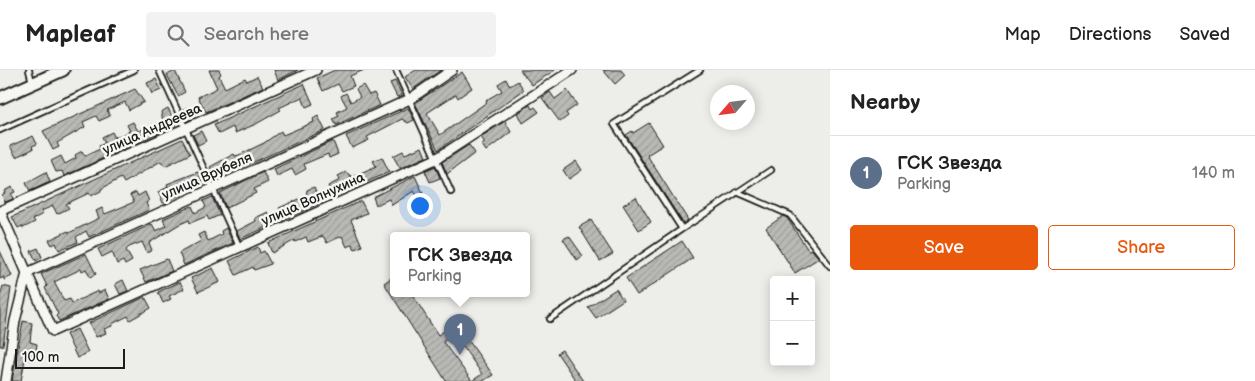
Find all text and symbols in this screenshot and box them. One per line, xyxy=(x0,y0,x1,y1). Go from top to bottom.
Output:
search box xyxy=(146,12,496,57)
text: Mapleaf xyxy=(25,20,116,49)
icon: search xyxy=(164,21,192,49)
text: Search here xyxy=(204,23,309,46)
text: Map xyxy=(1005,24,1041,45)
text: Directions xyxy=(1069,24,1151,45)
text: Saved xyxy=(1179,24,1230,45)
north arrow xyxy=(710,85,755,130)
text: Nearby xyxy=(850,90,920,115)
street label: улица Андреева xyxy=(100,99,205,158)
street label: улица Врубеля xyxy=(159,148,255,203)
text: ГСК Звезда xyxy=(897,152,1002,175)
text: 1 xyxy=(863,164,869,183)
text: 140 m xyxy=(1192,164,1235,183)
street label: улица Волнухина xyxy=(259,168,368,229)
text: Parking xyxy=(897,175,951,194)
your location xyxy=(407,193,433,219)
button: Save xyxy=(850,225,1038,270)
button: Share xyxy=(1048,225,1235,270)
popup xyxy=(390,232,530,297)
text: ГСК Звезда xyxy=(408,244,512,267)
text: Parking xyxy=(408,267,462,286)
map controls xyxy=(770,276,815,366)
button: + xyxy=(770,276,815,321)
pin: 1 xyxy=(444,314,476,355)
button: − xyxy=(770,321,815,366)
scale bar xyxy=(15,346,125,369)
text: 100 m xyxy=(22,349,59,366)

